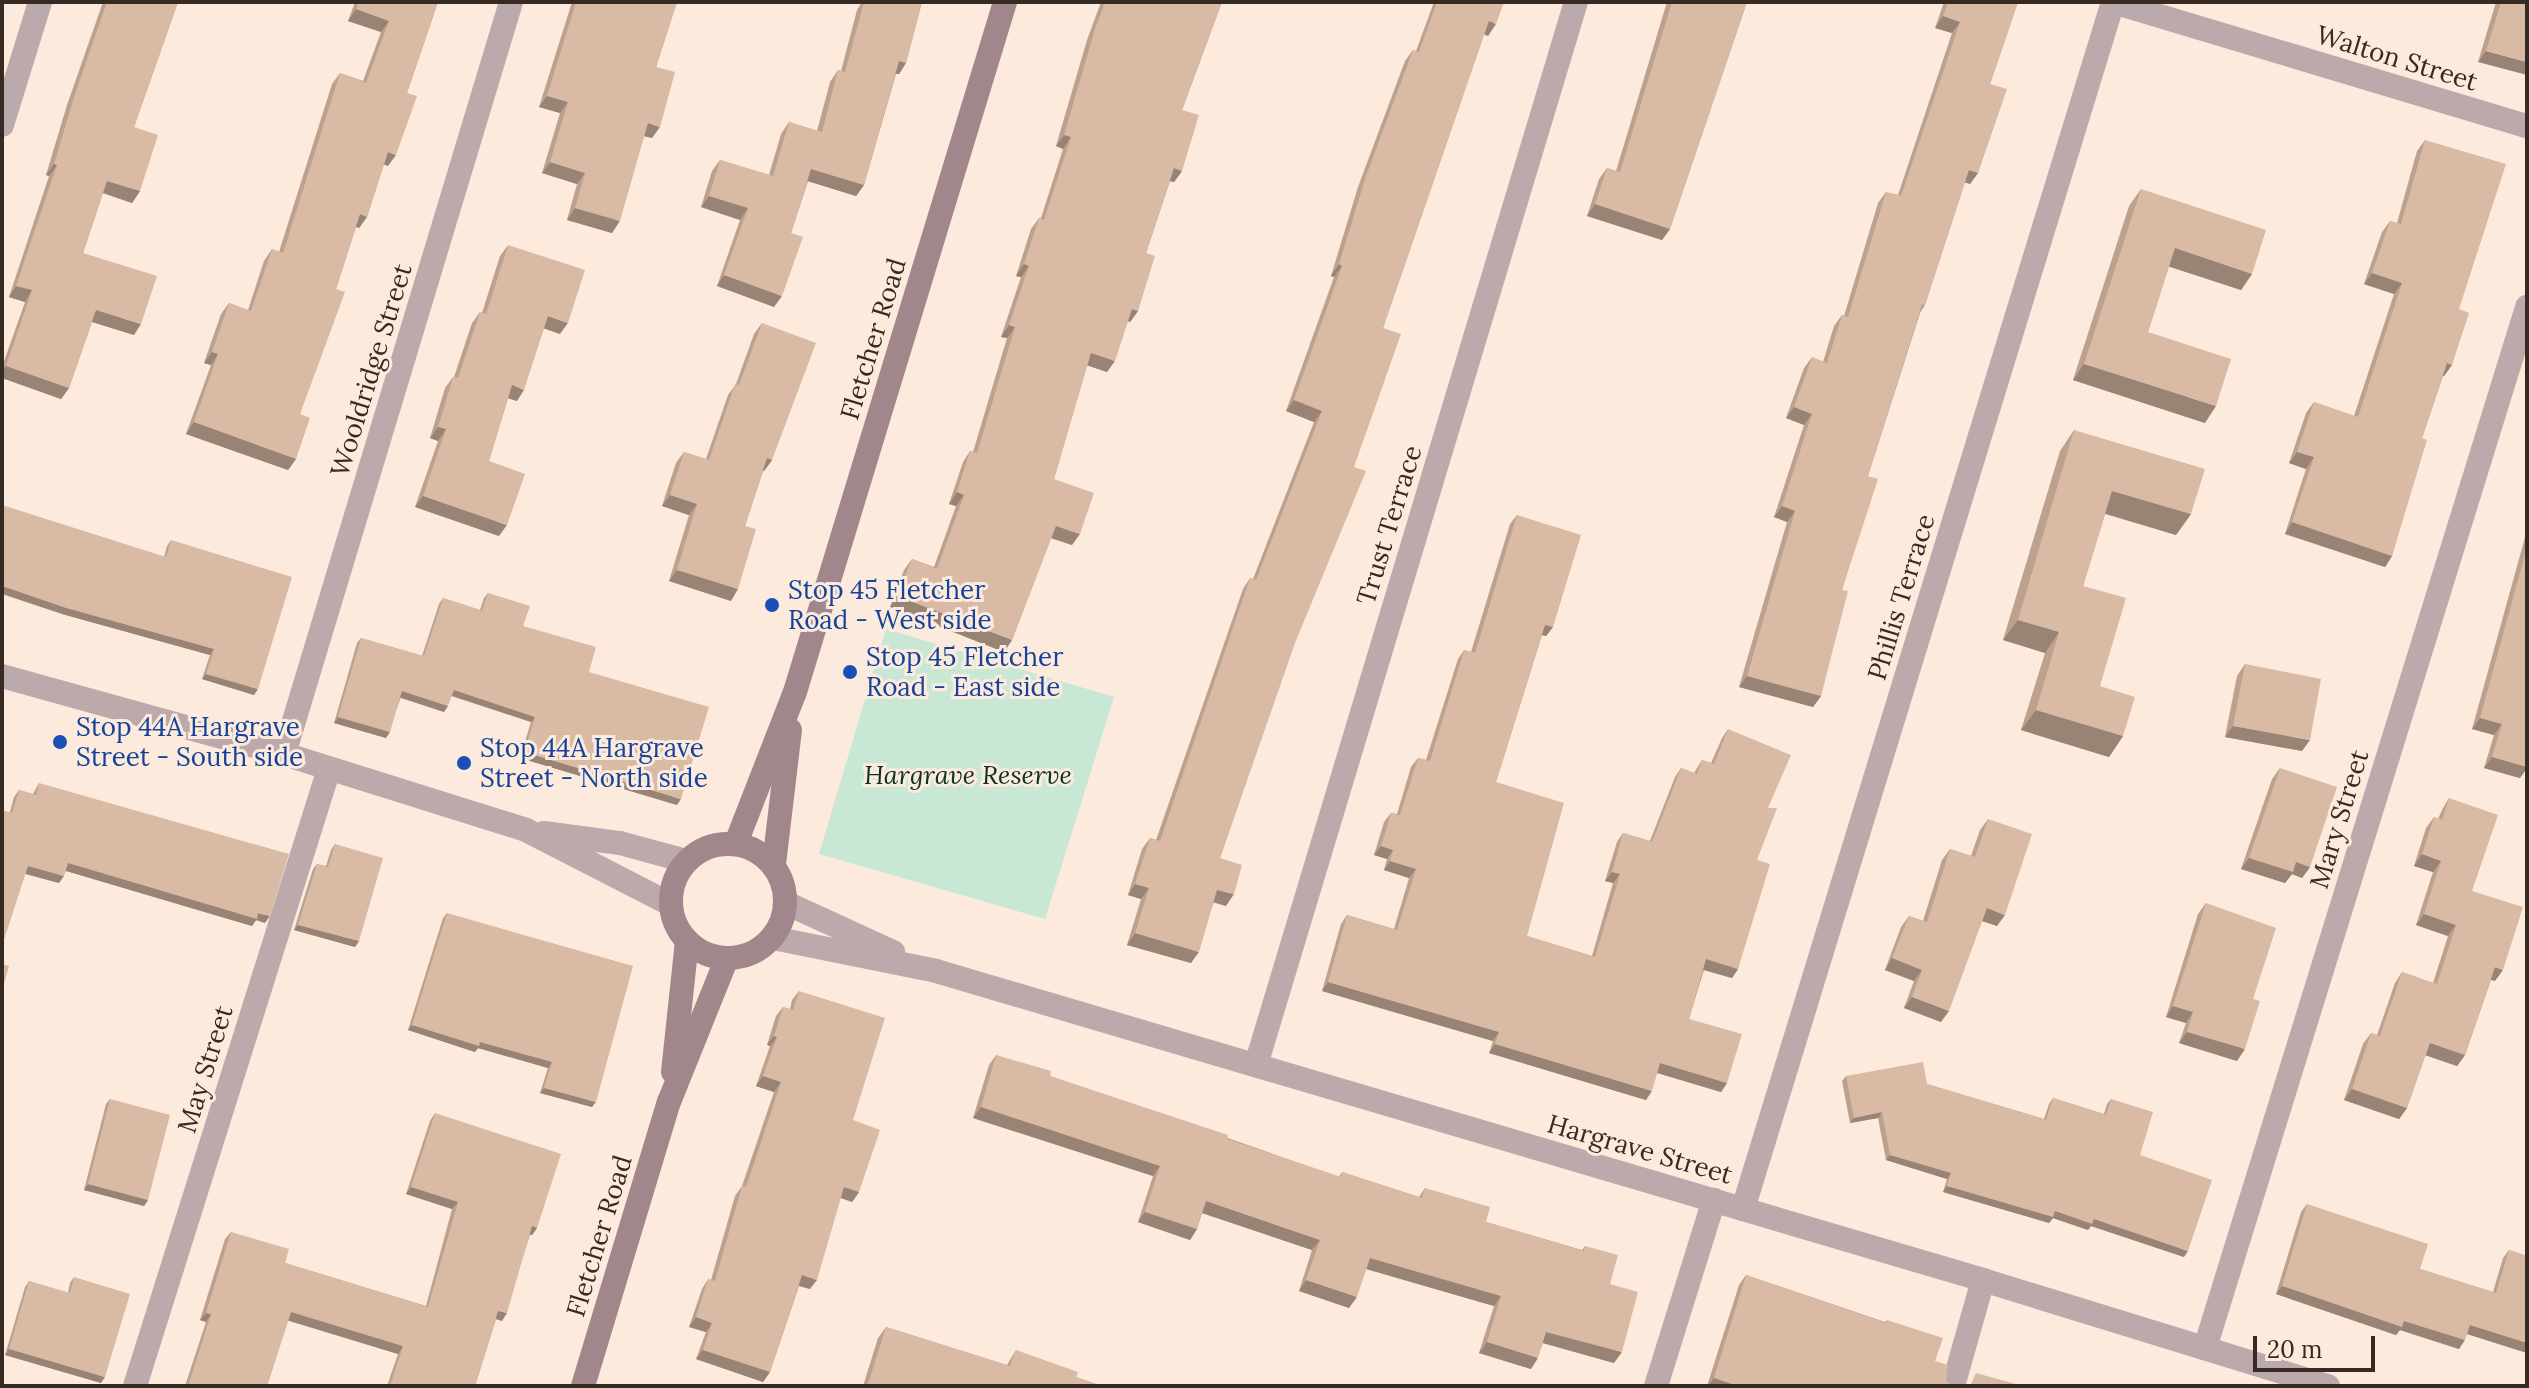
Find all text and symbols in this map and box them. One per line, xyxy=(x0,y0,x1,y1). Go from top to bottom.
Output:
street label: Walton Street xyxy=(2313,19,2481,97)
street label: Fletcher Road xyxy=(834,254,912,424)
street label: Wooldridge Street xyxy=(324,260,418,480)
street label: Trust Terrace xyxy=(1350,442,1428,608)
street label: Phillis Terrace xyxy=(1861,510,1941,684)
place label: Stop 45 Fletcher Road - West side xyxy=(788,574,992,636)
marker: Stop 45 Fletcher Road - West side xyxy=(763,596,781,614)
place label: Stop 45 Fletcher Road - East side xyxy=(866,641,1063,702)
marker: Stop 45 Fletcher Road - East side xyxy=(841,663,859,681)
place label: Stop 44A Hargrave Street - South side xyxy=(76,711,303,772)
place label: Stop 44A Hargrave Street - North side xyxy=(480,732,708,794)
marker: Stop 44A Hargrave Street - South side xyxy=(51,733,69,751)
street label: Mary Street xyxy=(2303,746,2375,892)
marker: Stop 44A Hargrave Street - North side xyxy=(455,754,473,772)
park label: Hargrave Reserve xyxy=(864,759,1072,791)
street label: May Street xyxy=(171,1002,239,1136)
street label: Hargrave Street xyxy=(1544,1108,1736,1190)
street label: Fletcher Road xyxy=(560,1151,638,1321)
scale bar xyxy=(2257,1320,2379,1370)
text: 20 m xyxy=(2267,1334,2323,1365)

